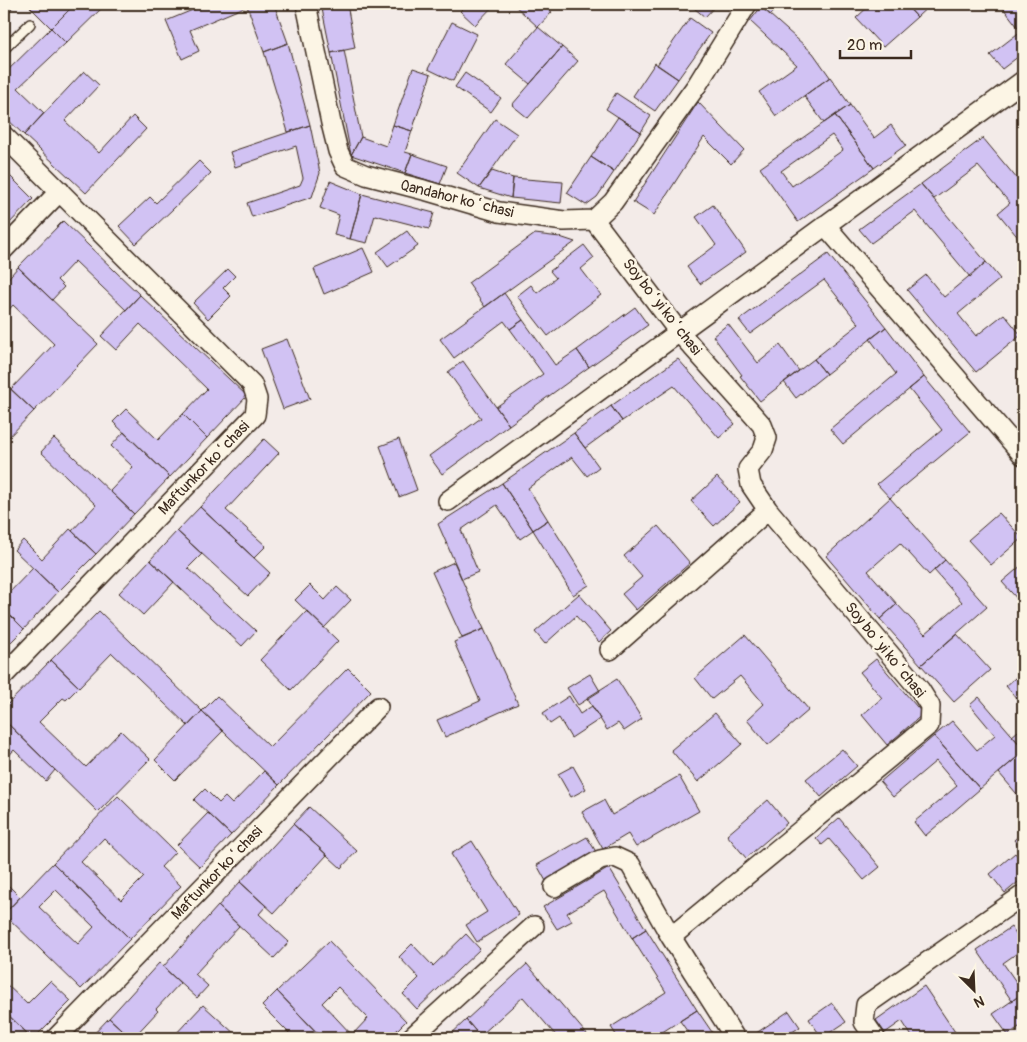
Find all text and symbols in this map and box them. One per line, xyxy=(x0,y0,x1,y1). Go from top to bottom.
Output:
scale bar xyxy=(840,28,911,60)
text: 20 m xyxy=(847,36,882,55)
street label: Qandahor koʻchasi xyxy=(398,176,516,222)
street label: Soy boʻyi koʻchasi xyxy=(618,255,706,359)
street label: Maftunkor koʻchasi xyxy=(154,417,254,519)
street label: Soy boʻyi koʻchasi xyxy=(841,598,930,702)
street label: Maftunkor koʻchasi xyxy=(167,822,267,924)
north arrow xyxy=(950,964,1000,1014)
text: N xyxy=(971,992,987,1011)

